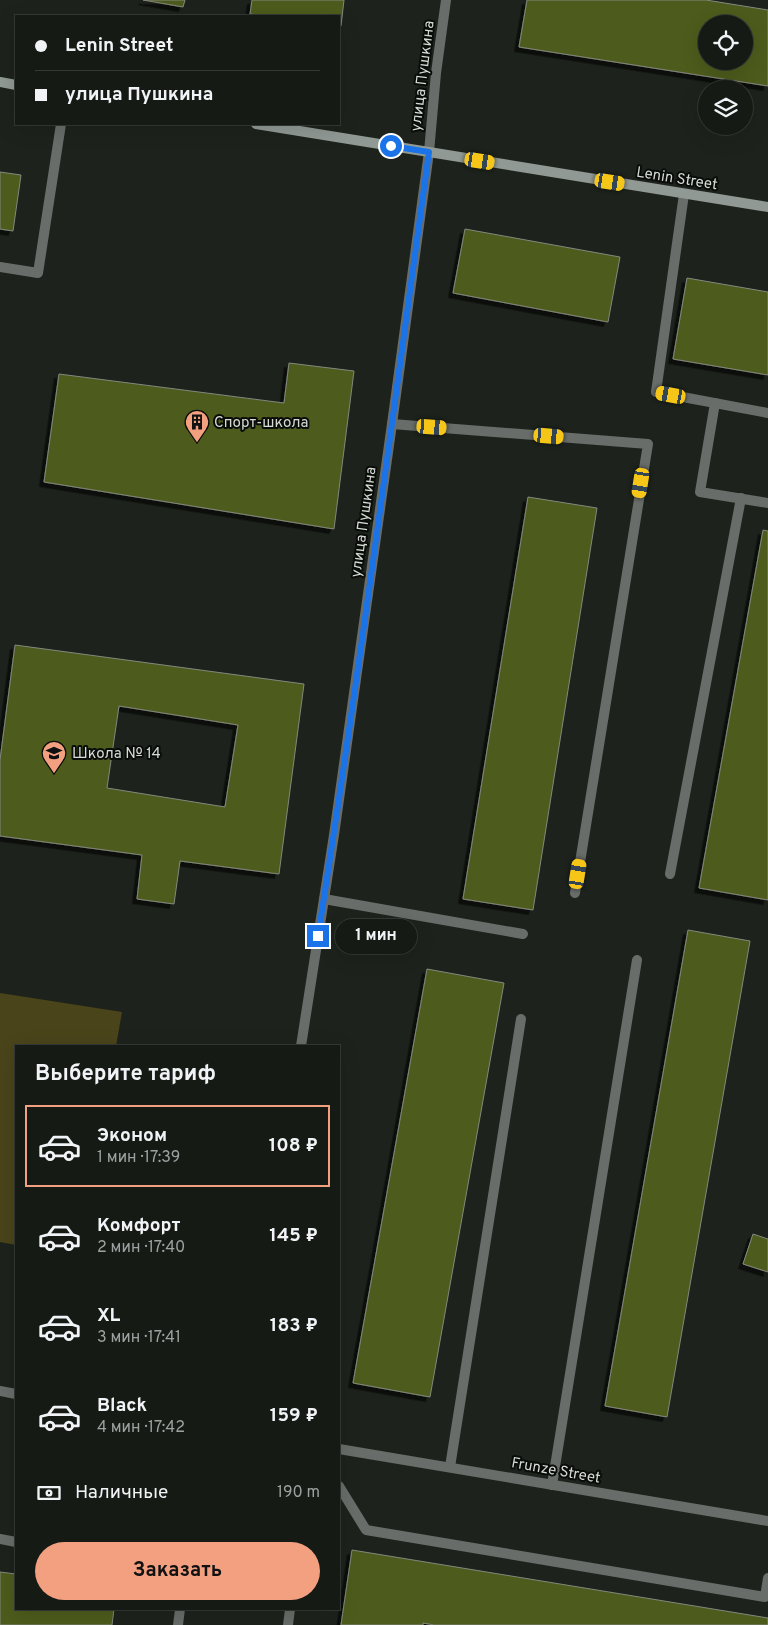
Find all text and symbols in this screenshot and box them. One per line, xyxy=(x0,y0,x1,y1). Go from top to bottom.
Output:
map controls xyxy=(698,15,753,135)
button: locate xyxy=(698,15,753,70)
street label: улица Пушкина xyxy=(407,20,440,133)
text: Lenin Street xyxy=(65,34,173,58)
button: layers xyxy=(698,80,753,135)
text: улица Пушкина xyxy=(65,83,213,107)
route start xyxy=(380,135,402,157)
car xyxy=(464,151,495,171)
street label: Lenin Street xyxy=(635,164,719,195)
car xyxy=(594,172,625,192)
car xyxy=(654,385,687,405)
building icon: Спорт-школа xyxy=(184,409,210,443)
place label: Спорт-школа xyxy=(214,414,308,433)
car xyxy=(416,418,447,436)
car xyxy=(533,427,564,445)
street label: улица Пушкина xyxy=(347,466,382,579)
car xyxy=(631,467,650,499)
school or university icon: Школа № 14 xyxy=(41,740,67,774)
place label: Школа № 14 xyxy=(72,745,161,764)
car xyxy=(568,858,587,890)
callout: 1 мин xyxy=(336,918,418,954)
route end xyxy=(307,925,329,947)
text: 1 мин xyxy=(355,926,397,946)
text: Выберите тариф xyxy=(35,1061,216,1088)
icon: car xyxy=(37,1124,82,1169)
text: Эконом xyxy=(97,1124,167,1148)
text: 108 ₽ xyxy=(269,1134,318,1158)
text: 1 мин · 17:39 xyxy=(97,1148,180,1168)
icon: car xyxy=(37,1214,82,1259)
text: Комфорт xyxy=(97,1214,180,1238)
text: 145 ₽ xyxy=(269,1224,318,1248)
text: 2 мин · 17:40 xyxy=(97,1238,185,1258)
icon: car xyxy=(37,1304,82,1349)
text: XL xyxy=(97,1304,120,1328)
text: 183 ₽ xyxy=(270,1314,318,1338)
text: 3 мин · 17:41 xyxy=(97,1328,181,1348)
icon: car xyxy=(37,1394,82,1439)
text: Black xyxy=(97,1394,147,1418)
text: 159 ₽ xyxy=(270,1404,318,1428)
text: 4 мин · 17:42 xyxy=(97,1418,185,1438)
street label: Frunze Street xyxy=(510,1454,602,1489)
icon: cash xyxy=(35,1479,63,1507)
text: Наличные xyxy=(75,1481,168,1505)
text: 190 m xyxy=(277,1483,320,1503)
button: Заказать xyxy=(35,1542,320,1600)

